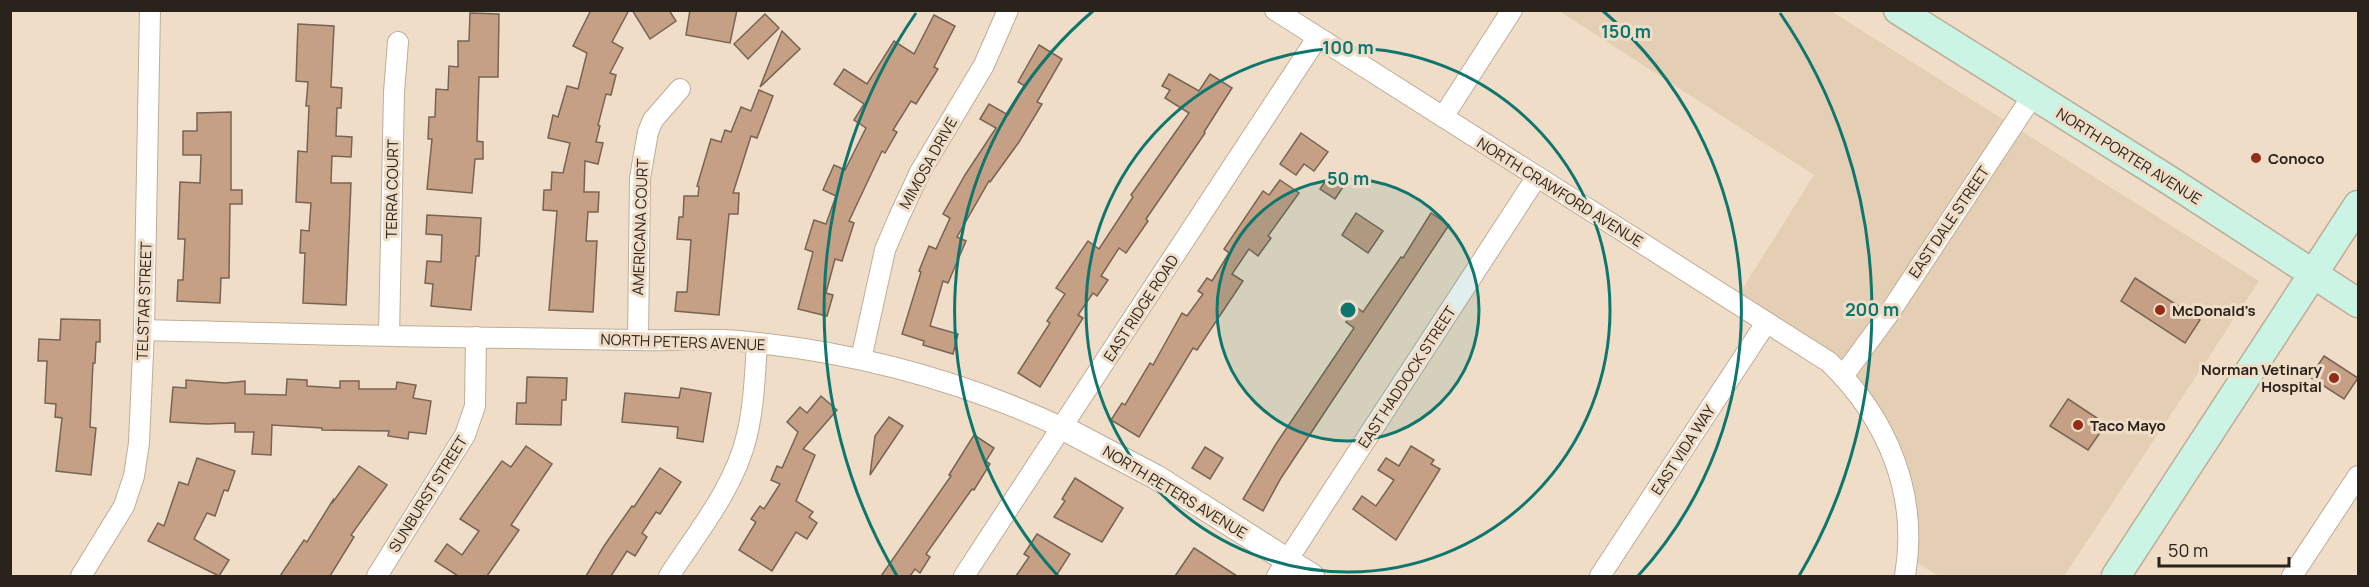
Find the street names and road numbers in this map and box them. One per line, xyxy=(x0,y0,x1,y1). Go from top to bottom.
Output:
street label: NORTH PORTER AVENUE xyxy=(2052,103,2206,209)
street label: MIMOSA DRIVE xyxy=(894,113,962,213)
street label: NORTH CRAWFORD AVENUE xyxy=(1473,132,1647,252)
street label: TERRA COURT xyxy=(381,139,403,239)
street label: AMERICANA COURT xyxy=(627,158,653,296)
street label: EAST DALE STREET xyxy=(1904,162,1994,282)
street label: TELSTAR STREET xyxy=(131,241,157,361)
street label: EAST RIDGE ROAD xyxy=(1099,251,1183,365)
street label: EAST HADDOCK STREET xyxy=(1353,302,1461,452)
street label: NORTH PETERS AVENUE xyxy=(600,329,766,355)
street label: EAST VIDA WAY xyxy=(1646,400,1720,499)
street label: SUNBURST STREET xyxy=(384,432,472,556)
street label: NORTH PETERS AVENUE xyxy=(1099,441,1251,543)

